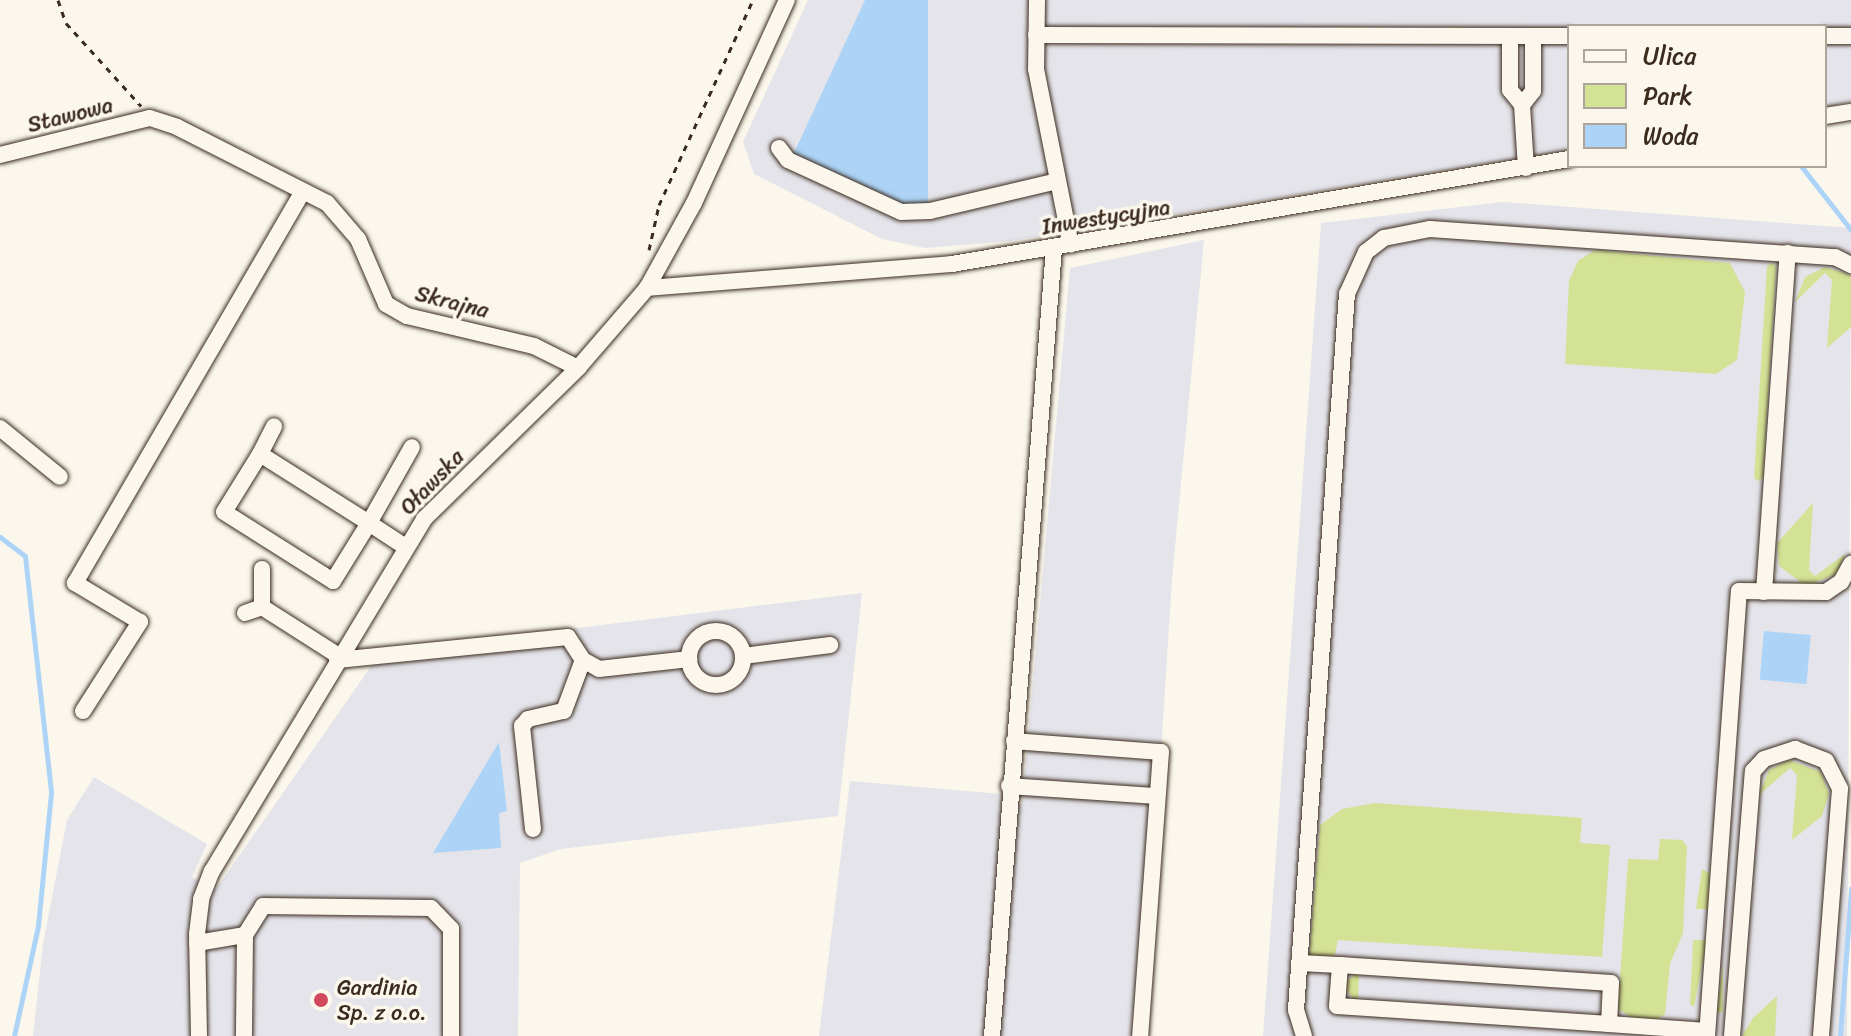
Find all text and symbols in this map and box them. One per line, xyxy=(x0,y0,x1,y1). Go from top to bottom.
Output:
legend xyxy=(1567,24,1827,168)
text: Ulica xyxy=(1643,35,1696,77)
text: Park xyxy=(1643,75,1692,117)
street label: Stawowa xyxy=(25,92,115,138)
text: Woda xyxy=(1643,115,1698,157)
street label: Inwestycyjna xyxy=(1040,194,1172,240)
street label: Skrajna xyxy=(412,280,492,324)
street label: Oławska xyxy=(395,444,469,520)
place label: Gardinia Sp. z o.o. xyxy=(337,974,427,1026)
marker: Gardinia Sp. z o.o. xyxy=(312,991,330,1009)

